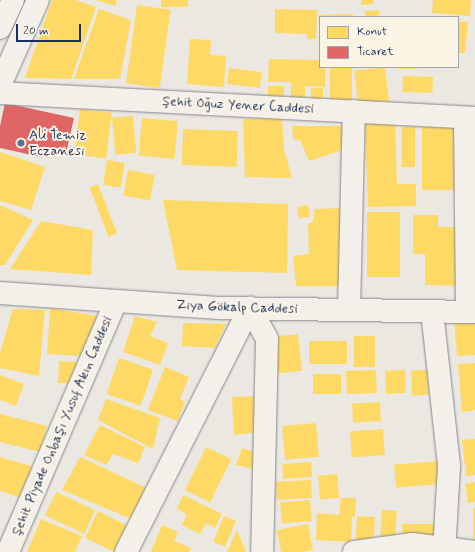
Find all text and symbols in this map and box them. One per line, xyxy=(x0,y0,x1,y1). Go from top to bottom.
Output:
scale bar xyxy=(18,16,83,42)
legend xyxy=(319,16,459,68)
text: 20 m xyxy=(23,23,49,39)
text: Konut xyxy=(357,24,387,40)
text: Ticaret xyxy=(357,44,394,60)
street label: Şehit Oğuz Yener Caddesi xyxy=(160,93,316,117)
place label: Ali Temiz Eczanesi xyxy=(29,127,86,160)
marker: Ali Temiz Eczanesi xyxy=(16,138,26,148)
street label: Ziya Gökalp Caddesi xyxy=(176,296,298,318)
street label: Şehit Piyade Onbaşı Yusuf Akın Caddesi xyxy=(8,313,116,539)

